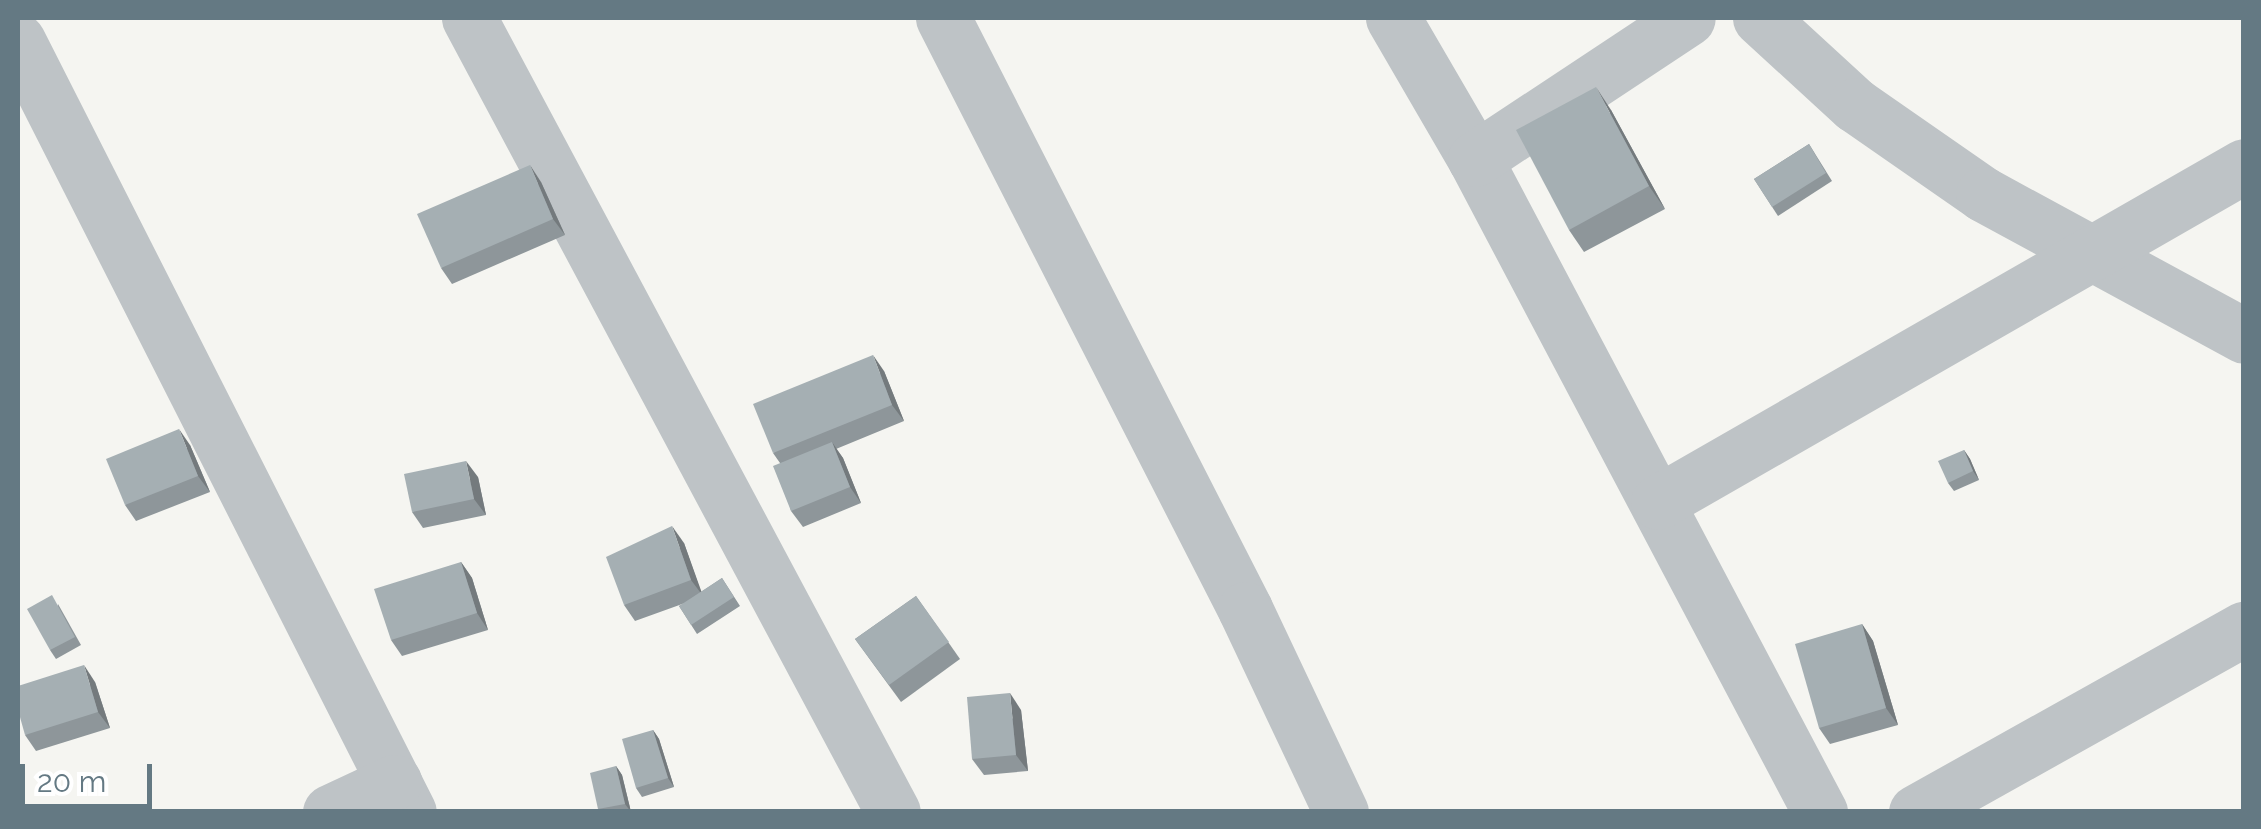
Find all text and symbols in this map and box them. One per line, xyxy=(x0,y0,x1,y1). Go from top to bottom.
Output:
scale bar xyxy=(25,744,158,806)
text: 20 m xyxy=(37,764,106,799)

